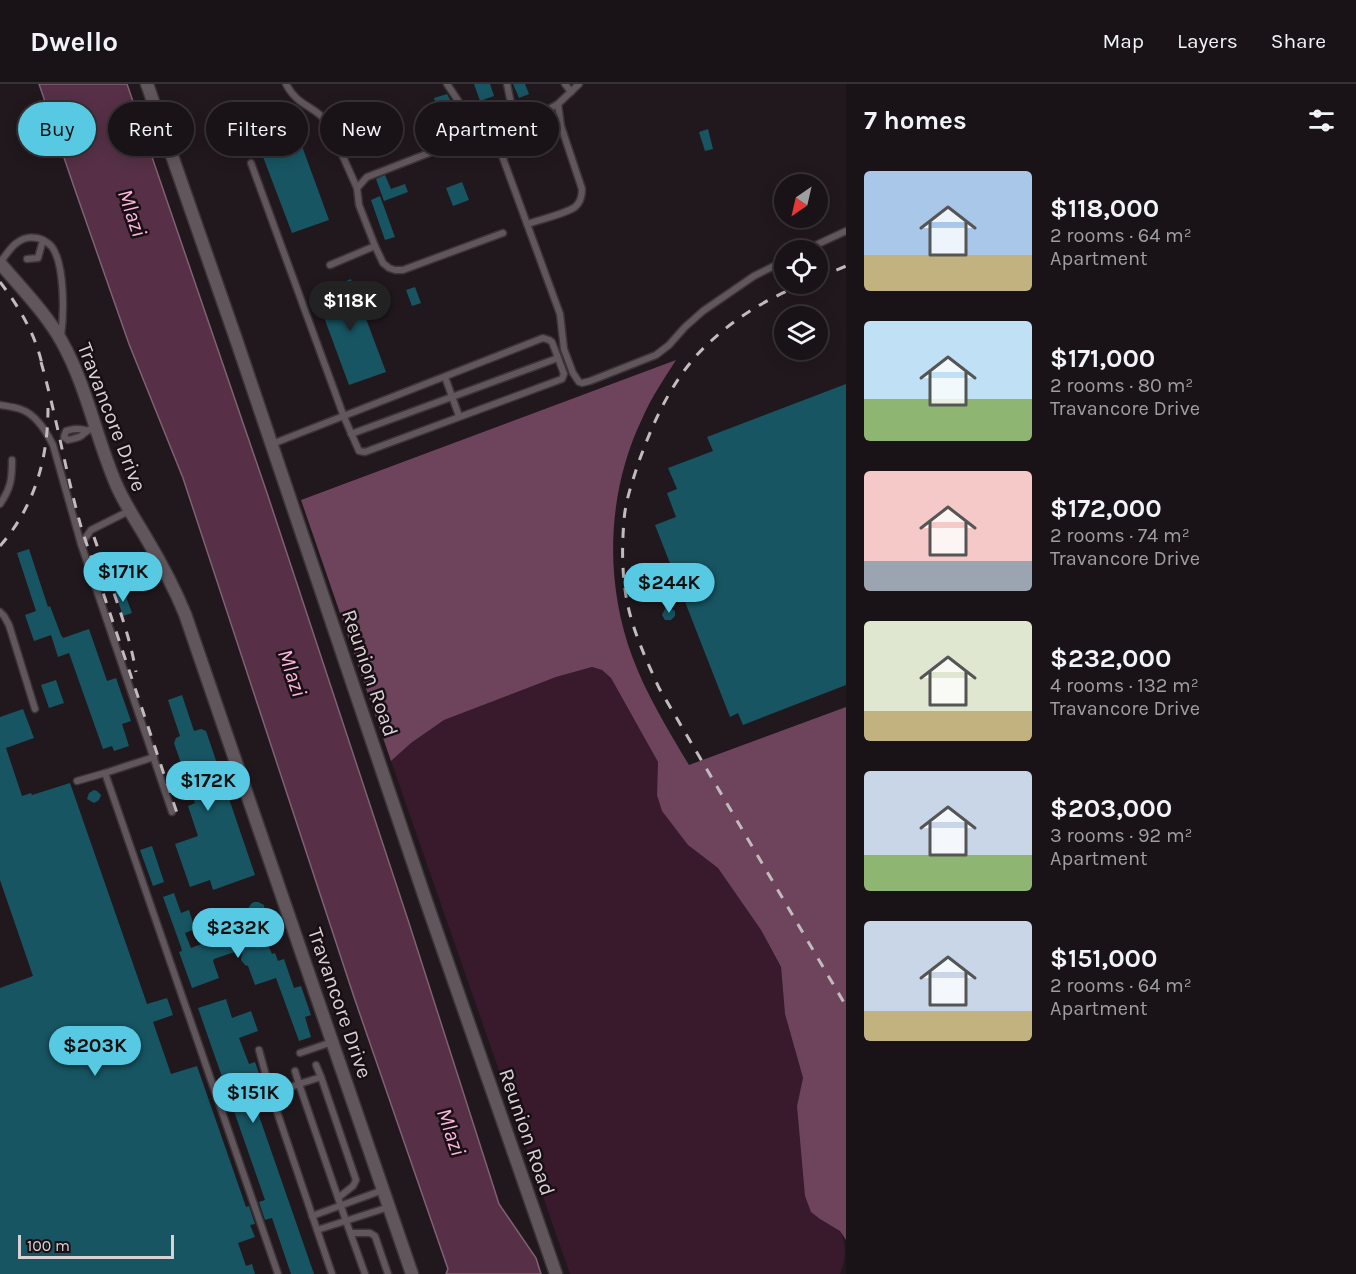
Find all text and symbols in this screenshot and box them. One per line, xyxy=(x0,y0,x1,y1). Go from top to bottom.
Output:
text: Dwello xyxy=(30,25,118,58)
text: Map xyxy=(1102,29,1144,53)
text: Layers xyxy=(1177,29,1238,53)
text: Share xyxy=(1271,29,1326,53)
chip: Buy xyxy=(18,102,96,156)
chip: Rent xyxy=(108,102,194,156)
chip: Filters xyxy=(206,102,308,156)
chip: New xyxy=(320,102,403,156)
chip: Apartment xyxy=(415,102,559,156)
icon: filters xyxy=(1305,104,1338,137)
text: 7 homes xyxy=(864,105,967,136)
north arrow xyxy=(774,174,828,228)
map controls xyxy=(774,174,828,360)
water label: Mlazi xyxy=(112,186,152,240)
text: $118,000 xyxy=(1050,193,1159,224)
icon: home xyxy=(912,195,984,267)
text: 2 rooms · 64 m² xyxy=(1050,224,1192,247)
button: locate xyxy=(774,240,828,294)
text: Apartment xyxy=(1050,247,1148,270)
pin: $118K xyxy=(308,281,392,332)
text: $118K xyxy=(323,289,377,312)
button: layers xyxy=(774,306,828,360)
street label: Travancore Drive xyxy=(73,339,151,495)
text: $171,000 xyxy=(1050,343,1155,374)
icon: home xyxy=(912,345,984,417)
text: 2 rooms · 80 m² xyxy=(1050,374,1193,397)
text: Travancore Drive xyxy=(1050,397,1200,420)
text: $172,000 xyxy=(1050,493,1162,524)
icon: home xyxy=(912,495,984,567)
text: 2 rooms · 74 m² xyxy=(1050,524,1190,547)
text: Travancore Drive xyxy=(1050,547,1200,570)
pin: $171K xyxy=(81,552,165,603)
text: $171K xyxy=(97,560,149,583)
pin: $244K xyxy=(627,563,711,614)
text: $244K xyxy=(638,571,700,594)
street label: Reunion Road xyxy=(337,606,403,740)
text: $232,000 xyxy=(1050,643,1171,674)
icon: home xyxy=(912,645,984,717)
water label: Mlazi xyxy=(272,646,312,700)
text: 4 rooms · 132 m² xyxy=(1050,674,1199,697)
text: Travancore Drive xyxy=(1050,697,1200,720)
pin: $172K xyxy=(166,761,250,812)
text: $172K xyxy=(180,769,236,792)
text: $203,000 xyxy=(1050,793,1172,824)
icon: home xyxy=(912,795,984,867)
text: 3 rooms · 92 m² xyxy=(1050,824,1193,847)
text: Apartment xyxy=(1050,847,1148,870)
pin: $232K xyxy=(196,908,280,959)
text: $232K xyxy=(206,916,270,939)
street label: Travancore Drive xyxy=(303,925,377,1081)
text: $151,000 xyxy=(1050,943,1158,974)
icon: home xyxy=(912,945,984,1017)
text: 2 rooms · 64 m² xyxy=(1050,974,1192,997)
text: Apartment xyxy=(1050,997,1148,1020)
pin: $203K xyxy=(53,1026,137,1077)
text: $203K xyxy=(63,1034,127,1057)
street label: Reunion Road xyxy=(494,1065,560,1199)
pin: $151K xyxy=(211,1073,295,1124)
text: $151K xyxy=(227,1081,279,1104)
water label: Mlazi xyxy=(431,1105,471,1159)
scale bar xyxy=(18,1232,174,1260)
text: 100 m xyxy=(27,1236,70,1255)

